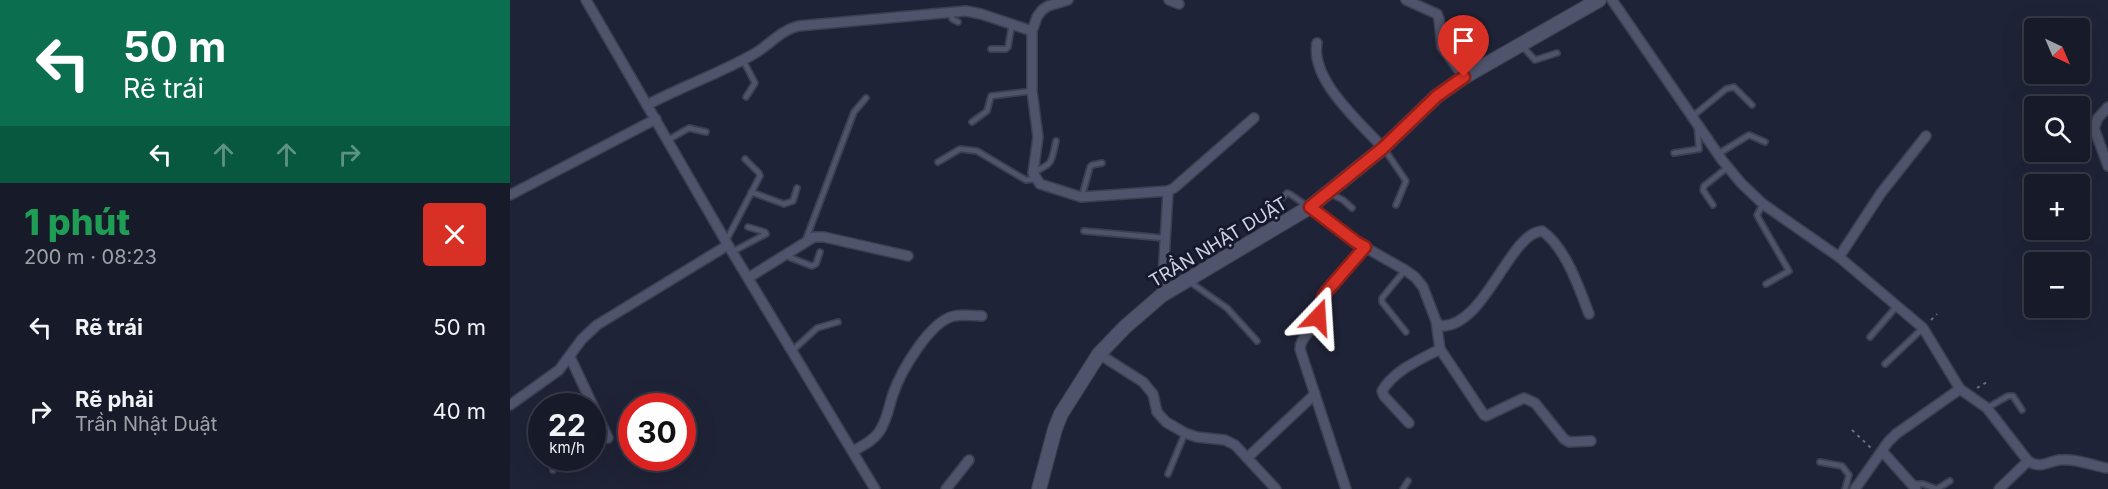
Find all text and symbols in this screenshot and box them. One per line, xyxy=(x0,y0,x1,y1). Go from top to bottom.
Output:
pin xyxy=(1438,15,1489,77)
north arrow xyxy=(2024,18,2090,84)
map controls xyxy=(2024,18,2090,318)
text: 50 m xyxy=(123,21,226,72)
icon: left xyxy=(24,24,102,102)
icon: arrive xyxy=(1447,24,1480,57)
text: Rẽ trái xyxy=(123,72,204,105)
button: search xyxy=(2024,96,2090,162)
icon: left xyxy=(144,138,177,171)
icon: ahead xyxy=(207,138,240,171)
icon: ahead xyxy=(270,138,303,171)
icon: right xyxy=(333,138,366,171)
button: + xyxy=(2024,174,2090,240)
street label: TRẦN NHẬT DUẬT xyxy=(1143,189,1291,292)
text: 1 phút xyxy=(24,200,130,244)
button: close xyxy=(423,203,486,266)
text: 200 m · 08:23 xyxy=(24,245,157,269)
button: − xyxy=(2024,252,2090,318)
position arrow xyxy=(1286,285,1350,349)
icon: left xyxy=(24,311,57,344)
text: Rẽ trái xyxy=(75,314,143,340)
text: 50 m xyxy=(433,314,486,340)
text: Rẽ phải xyxy=(75,386,154,412)
speed limit sign: 30 xyxy=(618,393,696,471)
icon: right xyxy=(24,395,57,428)
text: 40 m xyxy=(432,398,486,424)
text: 22 xyxy=(548,407,586,443)
text: Trần Nhật Duật xyxy=(75,412,217,436)
text: km/h xyxy=(549,438,585,457)

